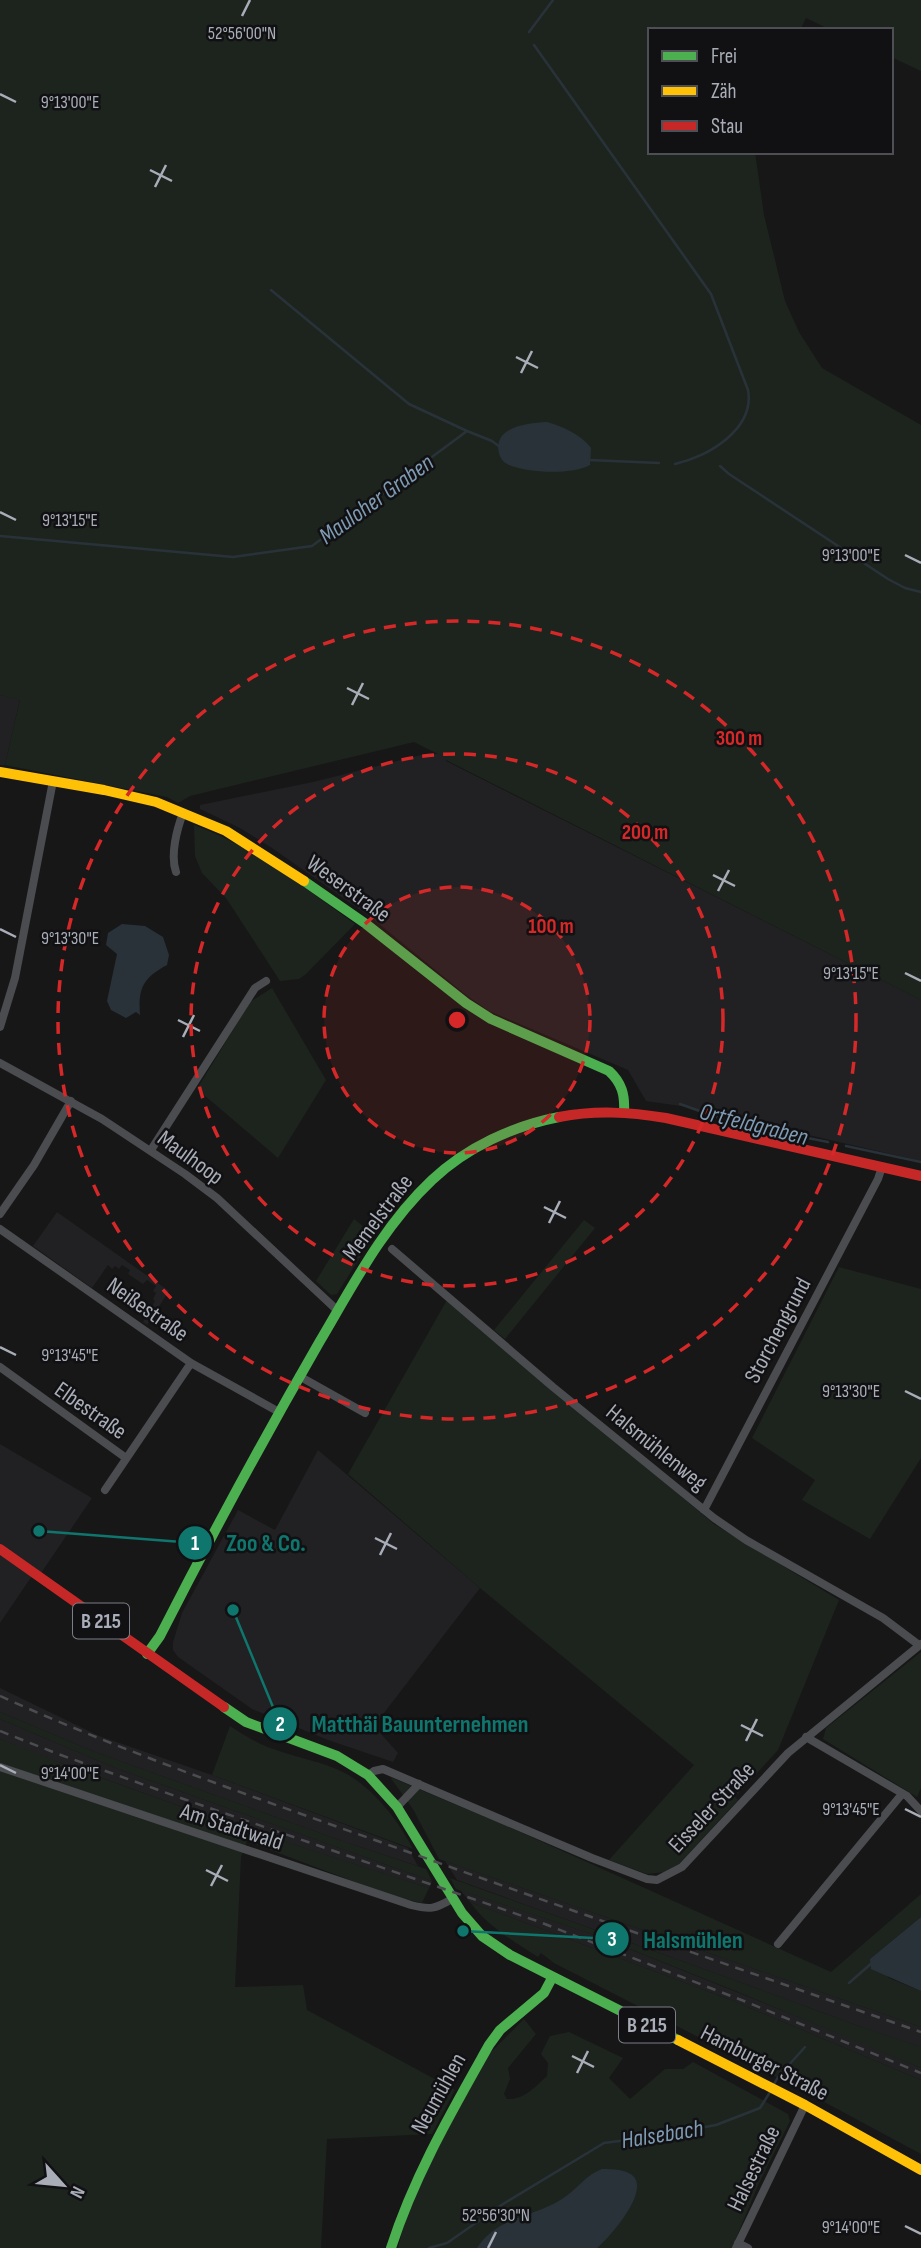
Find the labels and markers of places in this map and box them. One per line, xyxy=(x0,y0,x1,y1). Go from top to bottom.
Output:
centre of rings xyxy=(445,1008,469,1032)
callout: Zoo & Co. xyxy=(178,1521,320,1566)
callout: Matthäi Bauunternehmen xyxy=(263,1701,543,1746)
callout: Halsmühlen xyxy=(594,1917,757,1962)

